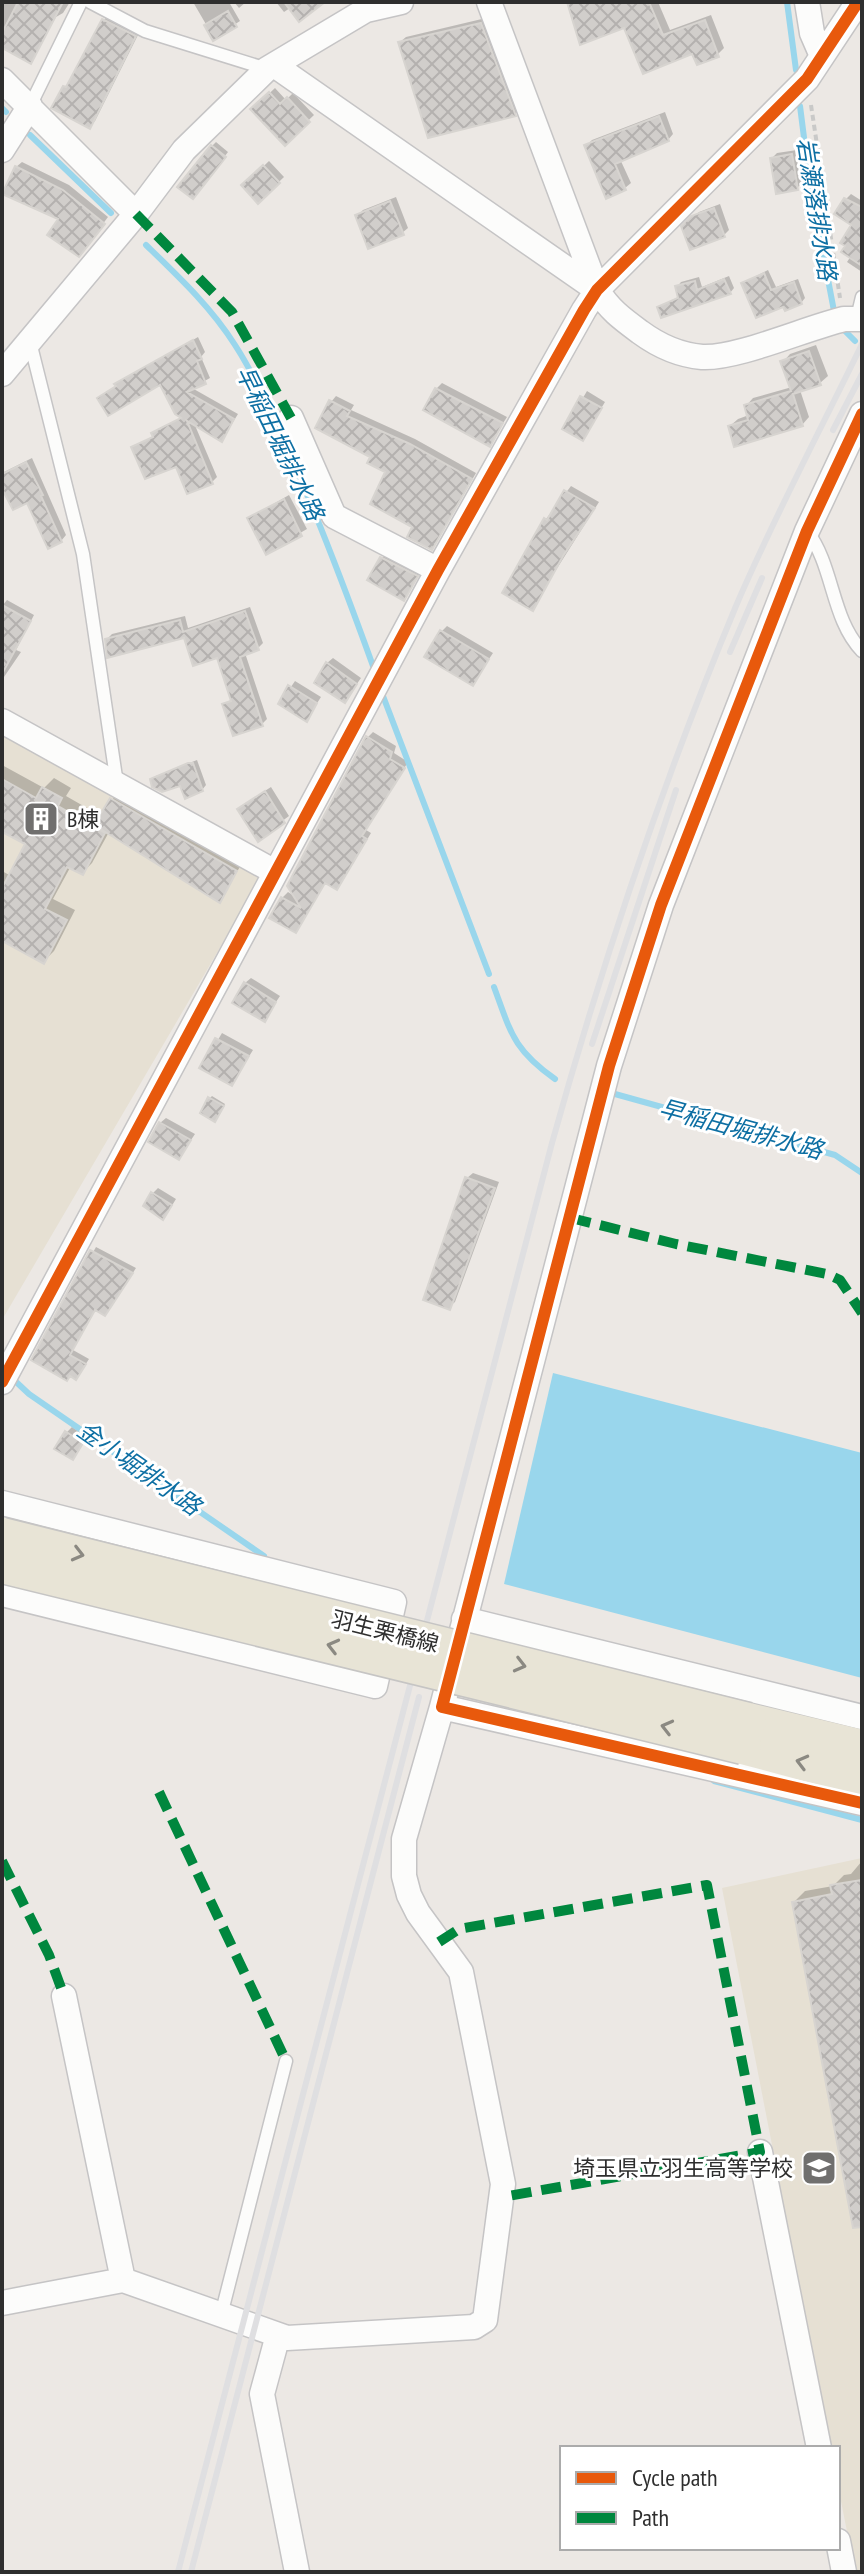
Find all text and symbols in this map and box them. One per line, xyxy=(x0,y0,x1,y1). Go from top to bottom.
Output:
water label: 岩瀬落排水路 xyxy=(790,135,844,285)
water label: 早稲田堀排水路 xyxy=(229,361,332,527)
building icon: B棟 xyxy=(22,800,60,838)
place label: B棟 xyxy=(67,805,99,833)
water label: 早稲田堀排水路 xyxy=(656,1092,828,1166)
water label: 金小堀排水路 xyxy=(71,1414,209,1523)
one-way arrow xyxy=(70,1545,84,1562)
street label: 羽生栗橋線 xyxy=(328,1604,442,1658)
one-way arrow xyxy=(326,1638,340,1655)
one-way arrow xyxy=(513,1655,527,1672)
one-way arrow xyxy=(661,1719,674,1736)
one-way arrow xyxy=(796,1754,810,1771)
school or university icon: 埼玉県立羽生高等学校 xyxy=(800,2149,838,2187)
place label: 埼玉県立羽生高等学校 xyxy=(573,2154,793,2182)
legend xyxy=(560,2446,840,2550)
text: Cycle path xyxy=(632,2462,718,2493)
text: Path xyxy=(632,2502,669,2533)

